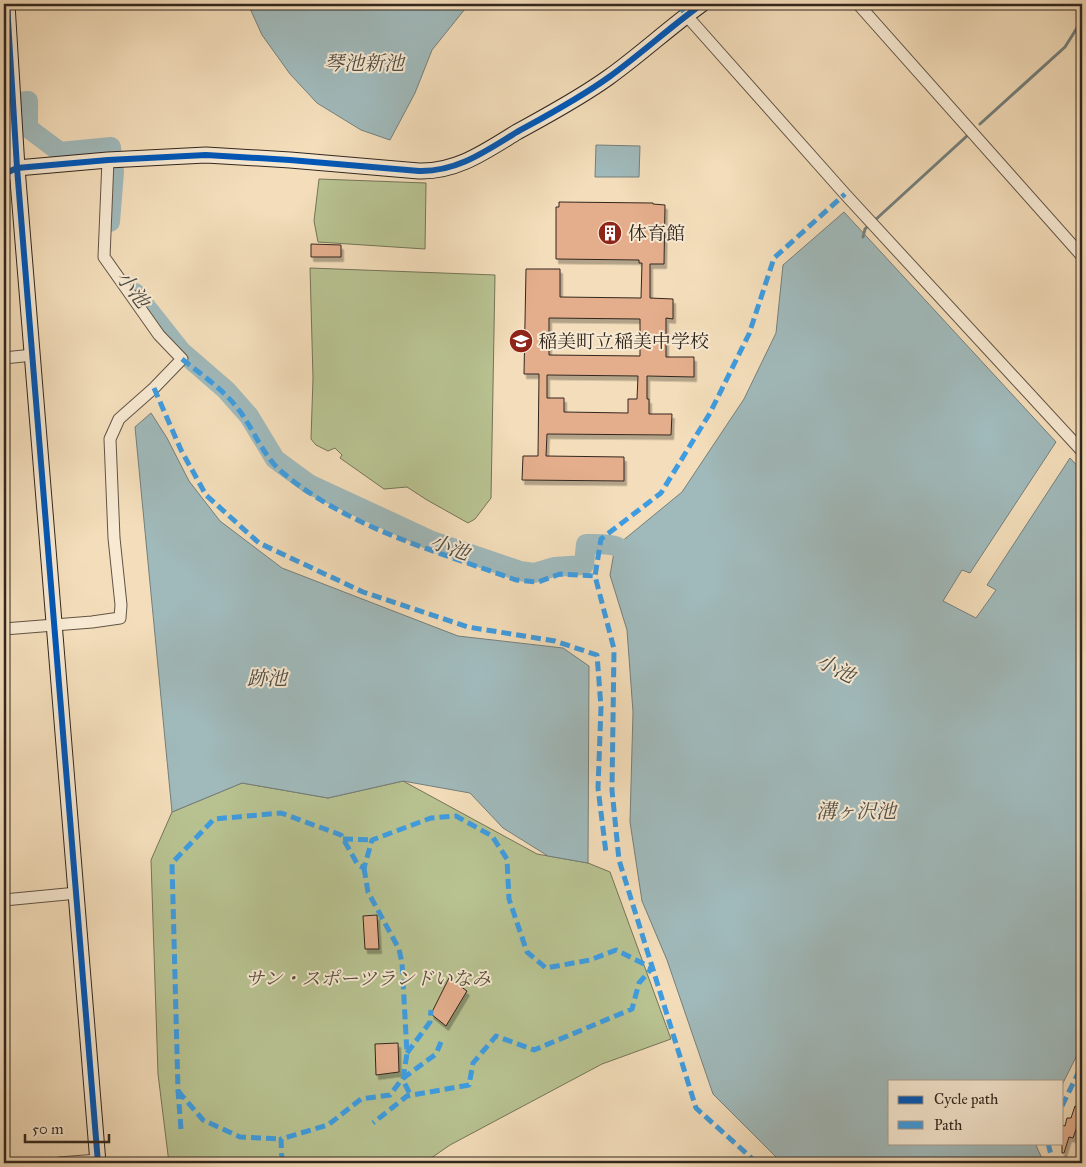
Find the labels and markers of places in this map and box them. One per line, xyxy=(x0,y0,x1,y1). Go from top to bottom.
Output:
building icon: 体育館 xyxy=(597,220,623,246)
place label: 体育館 xyxy=(628,222,685,245)
school or university icon: 稲美町立稲美中学校 xyxy=(508,328,534,354)
place label: 稲美町立稲美中学校 xyxy=(538,330,709,353)

